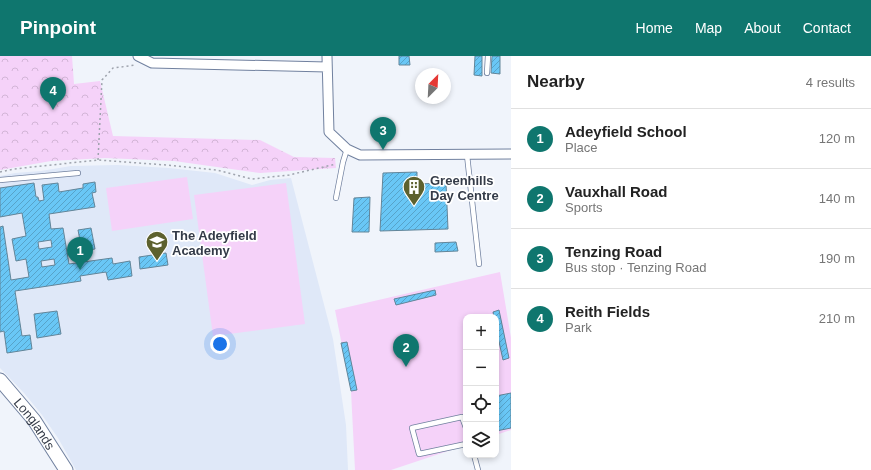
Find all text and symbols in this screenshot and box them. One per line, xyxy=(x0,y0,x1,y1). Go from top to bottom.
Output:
text: Pinpoint xyxy=(20,17,96,38)
text: Home xyxy=(636,20,673,36)
text: Map xyxy=(695,20,722,36)
text: About xyxy=(744,20,781,36)
text: Contact xyxy=(803,20,851,36)
north arrow xyxy=(415,68,451,104)
text: Nearby xyxy=(527,72,585,91)
text: 4 results xyxy=(806,75,855,90)
pin: 4 xyxy=(40,77,66,110)
pin: 3 xyxy=(370,117,396,150)
text: Adeyfield School xyxy=(565,123,687,140)
text: 1 xyxy=(536,131,544,146)
text: 120 m xyxy=(819,131,855,146)
text: Place xyxy=(565,140,598,155)
place label: Greenhills Day Centre xyxy=(430,173,499,203)
building icon: Greenhills Day Centre xyxy=(401,174,427,207)
text: Vauxhall Road xyxy=(565,183,668,200)
text: 2 xyxy=(536,191,544,206)
text: 140 m xyxy=(819,191,855,206)
text: Sports xyxy=(565,200,603,215)
place label: The Adeyfield Academy xyxy=(172,228,257,258)
school or university icon: The Adeyfield Academy xyxy=(144,229,170,262)
pin: 1 xyxy=(67,237,93,270)
text: Tenzing Road xyxy=(565,243,662,260)
text: 3 xyxy=(536,251,544,266)
text: 190 m xyxy=(819,251,855,266)
text: Bus stop · Tenzing Road xyxy=(565,260,706,275)
text: Reith Fields xyxy=(565,303,650,320)
text: 4 xyxy=(536,311,544,326)
text: 210 m xyxy=(819,311,855,326)
map controls xyxy=(463,314,499,458)
button: + xyxy=(463,314,499,350)
text: Park xyxy=(565,320,592,335)
your location xyxy=(210,334,230,354)
pin: 2 xyxy=(393,334,419,367)
button: − xyxy=(463,350,499,386)
button: locate xyxy=(463,386,499,422)
street label: Longlands xyxy=(11,395,59,453)
button: layers xyxy=(463,422,499,458)

